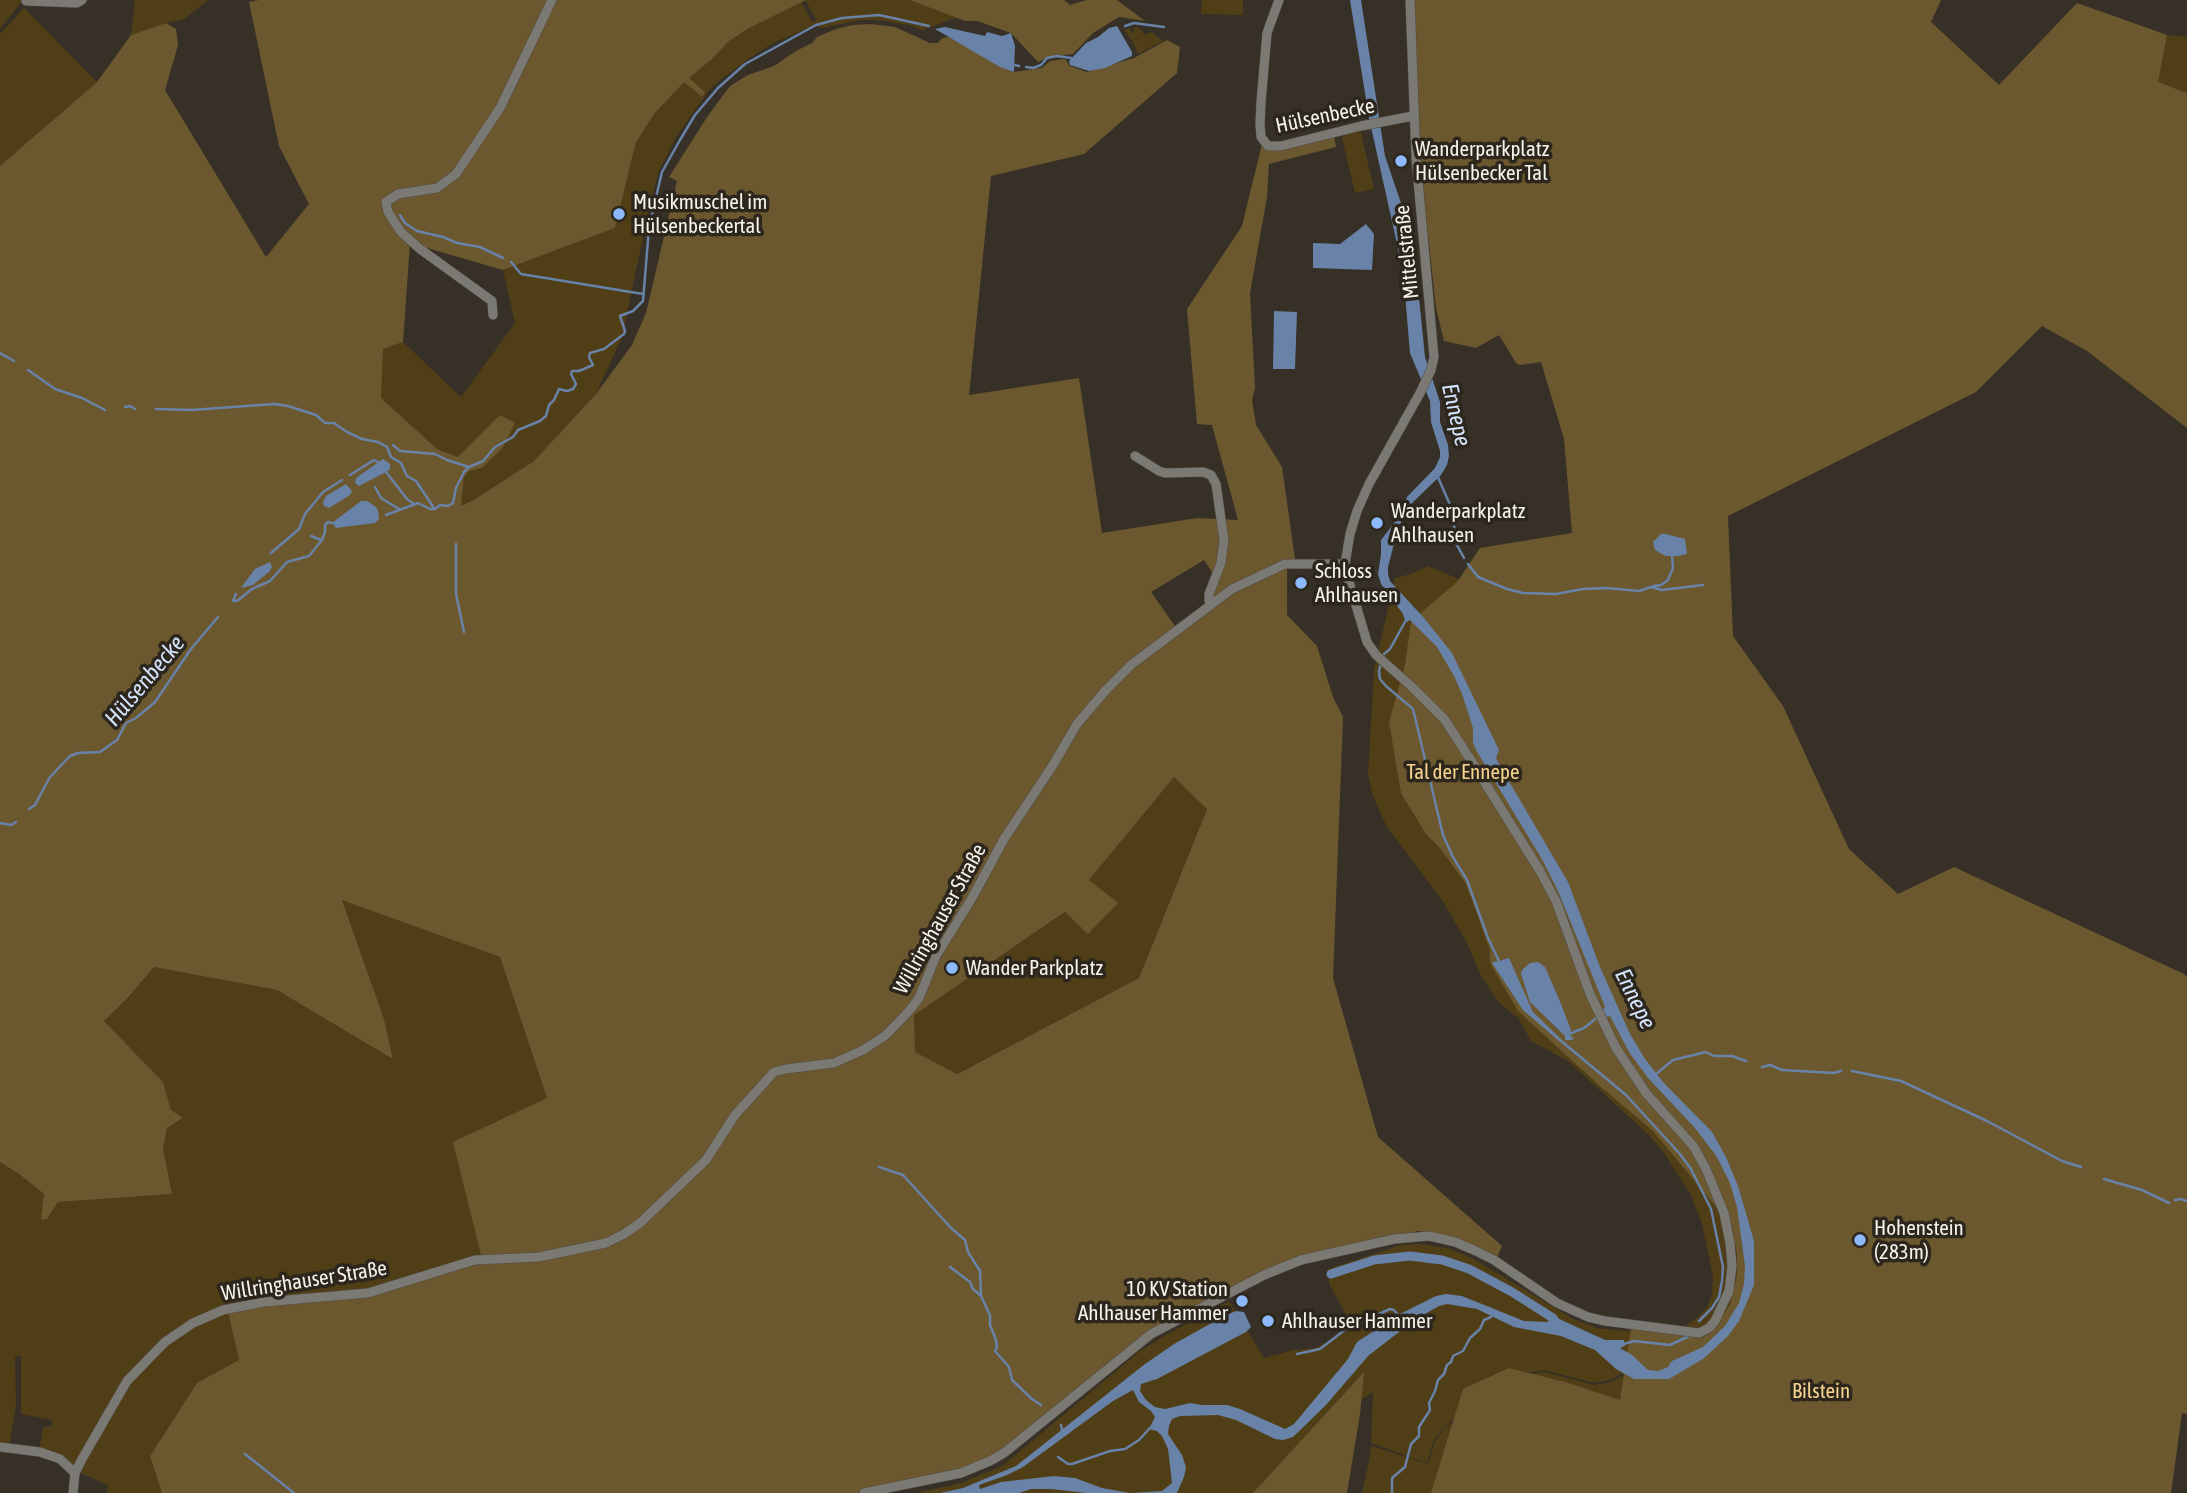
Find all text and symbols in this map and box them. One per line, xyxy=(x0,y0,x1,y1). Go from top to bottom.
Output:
street label: Hülsenbecke xyxy=(1273,93,1377,139)
place label: Wanderparkplatz Hülsenbecker Tal xyxy=(1415,136,1549,186)
marker: Wanderparkplatz Hülsenbecker Tal xyxy=(1393,153,1409,169)
place label: Musikmuschel im Hülsenbeckertal xyxy=(633,189,767,239)
street label: Mittelstraße xyxy=(1390,204,1424,300)
marker: Musikmuschel im Hülsenbeckertal xyxy=(611,206,627,222)
water label: Ennepe xyxy=(1435,381,1477,449)
place label: Wanderparkplatz Ahlhausen xyxy=(1391,498,1525,548)
marker: Wanderparkplatz Ahlhausen xyxy=(1369,515,1385,531)
place label: Schloss Ahlhausen xyxy=(1315,558,1398,608)
marker: Schloss Ahlhausen xyxy=(1293,575,1309,591)
water label: Hülsenbecke xyxy=(99,630,191,732)
park label: Tal der Ennepe xyxy=(1407,759,1519,785)
street label: Willringhauser Straße xyxy=(888,840,992,998)
place label: Wander Parkplatz xyxy=(966,955,1103,981)
marker: Wander Parkplatz xyxy=(944,960,960,976)
water label: Ennepe xyxy=(1609,964,1661,1034)
place label: Hohenstein (283m) xyxy=(1874,1215,1964,1265)
marker: Hohenstein (283m) xyxy=(1852,1232,1868,1248)
street label: Willringhauser Straße xyxy=(219,1255,389,1307)
place label: 10 KV Station Ahlhauser Hammer xyxy=(1078,1276,1228,1326)
marker: 10 KV Station Ahlhauser Hammer xyxy=(1234,1293,1250,1309)
place label: Ahlhauser Hammer xyxy=(1282,1308,1432,1334)
marker: Ahlhauser Hammer xyxy=(1260,1313,1276,1329)
park label: Bilstein xyxy=(1792,1378,1850,1404)

